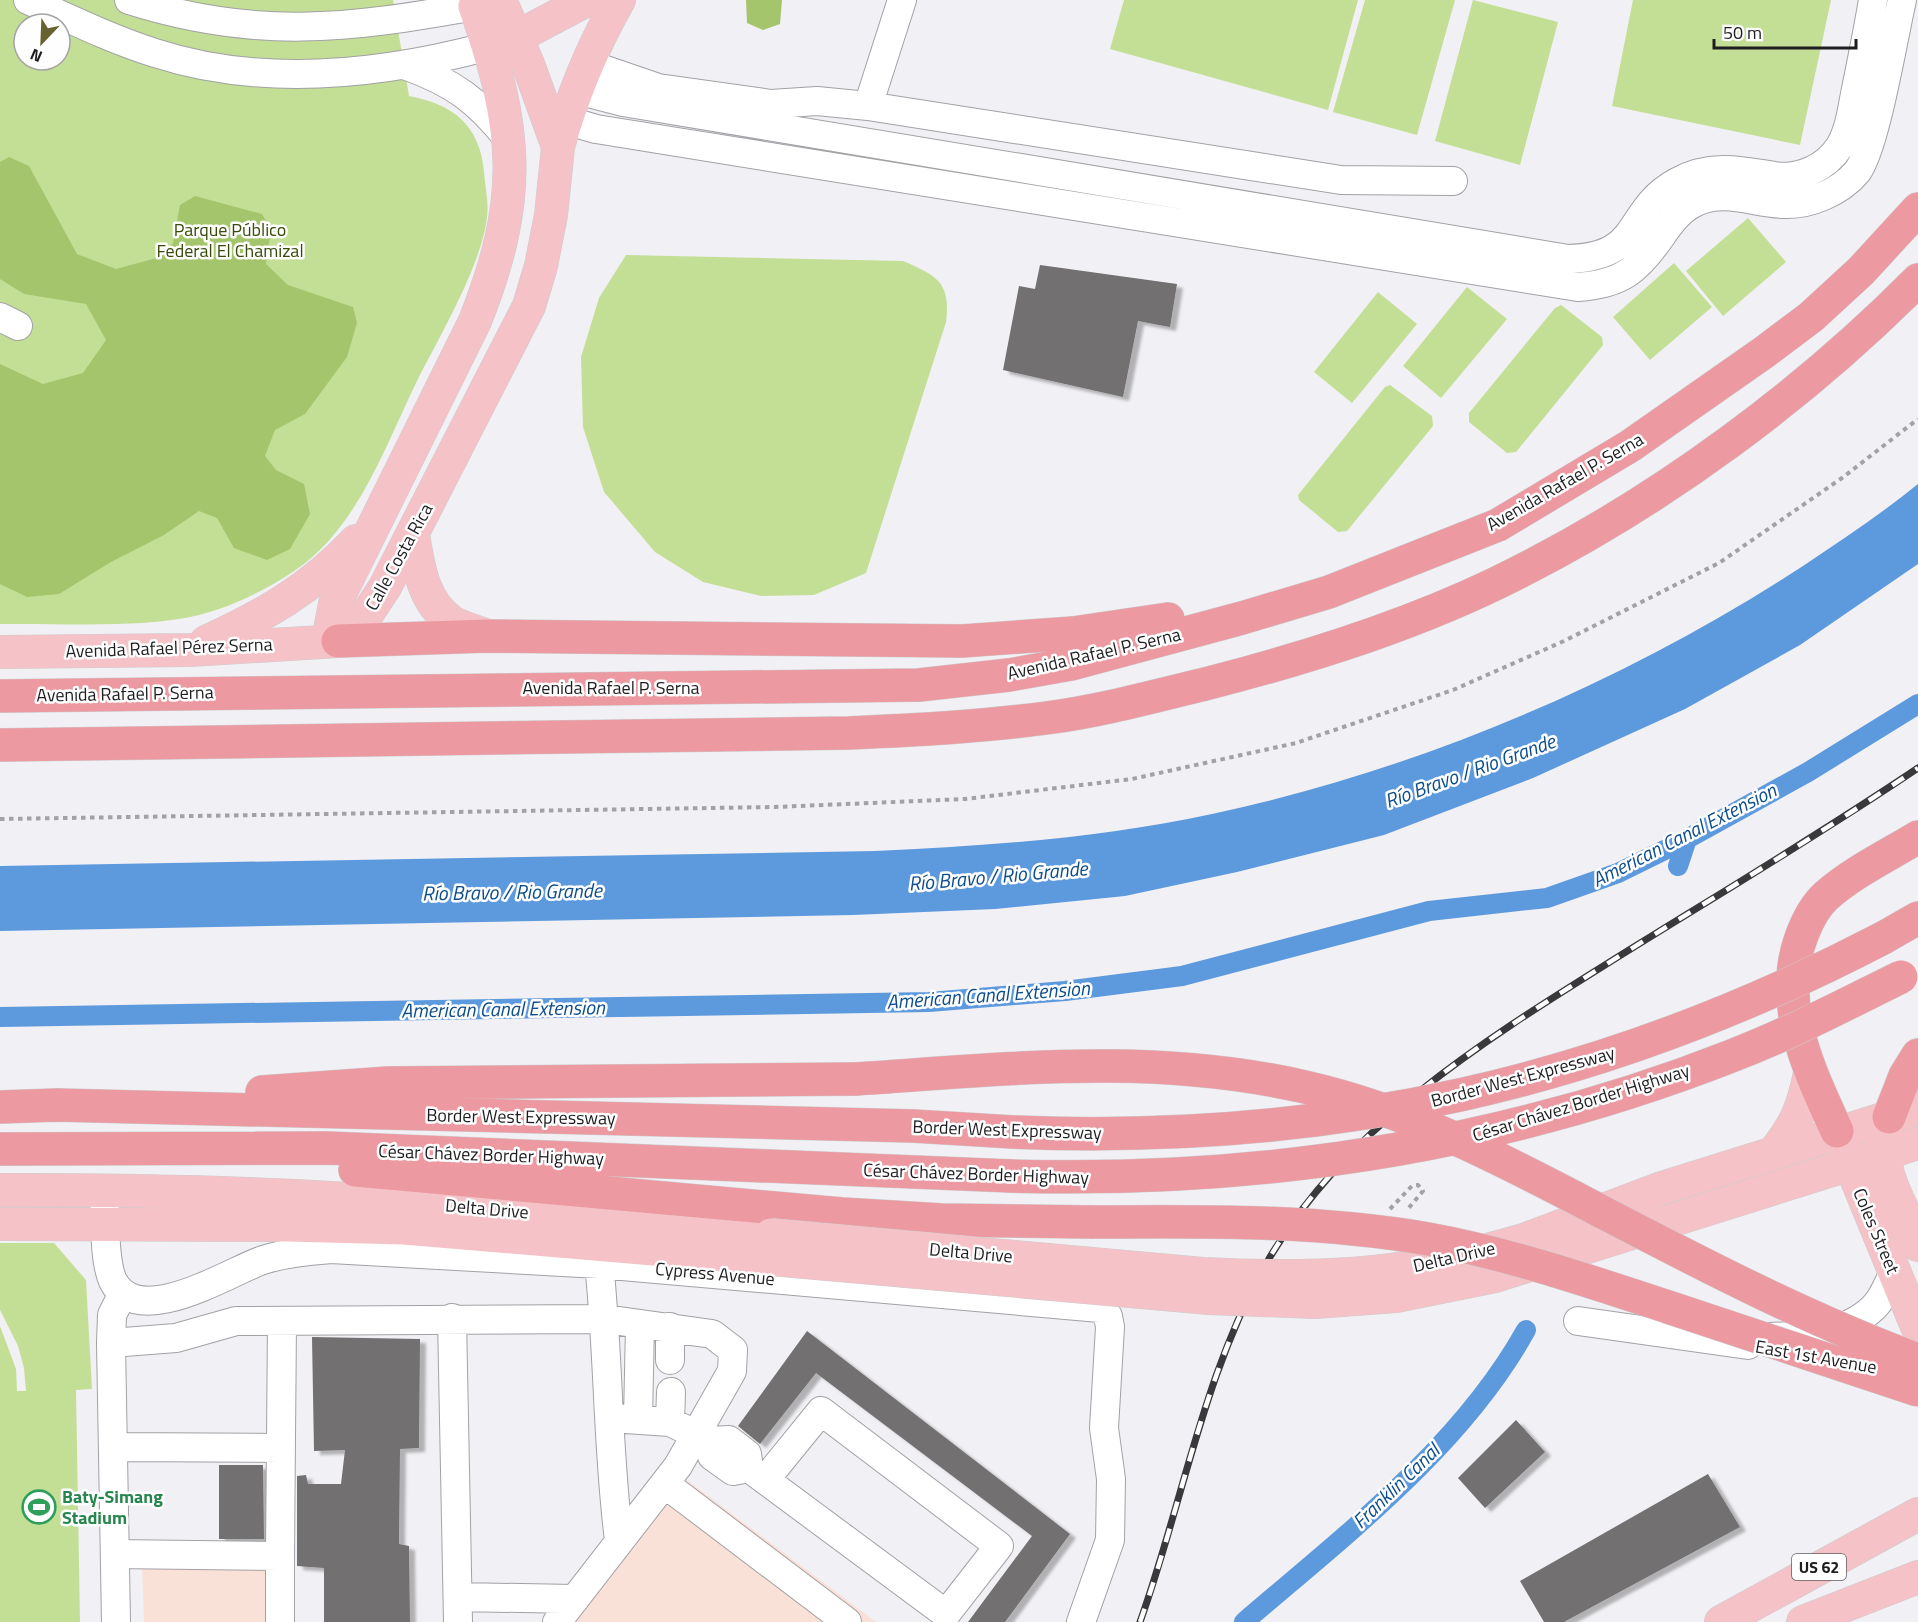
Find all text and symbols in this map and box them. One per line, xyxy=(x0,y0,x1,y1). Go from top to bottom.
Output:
north arrow xyxy=(12,12,72,72)
scale bar xyxy=(1714,12,1856,50)
text: 50 m xyxy=(1723,19,1762,46)
text: N xyxy=(26,43,46,69)
park label: Parque Público Federal El Chamizal xyxy=(156,216,304,264)
street label: Avenida Rafael P. Serna xyxy=(1481,426,1648,538)
street label: Calle Costa Rica xyxy=(358,498,439,615)
street label: Avenida Rafael P. Serna xyxy=(1005,620,1183,687)
street label: Avenida Rafael Pérez Serna xyxy=(65,630,273,665)
street label: Avenida Rafael P. Serna xyxy=(522,674,700,701)
street label: Avenida Rafael P. Serna xyxy=(36,678,214,709)
water label: Río Bravo / Rio Grande xyxy=(1380,725,1561,816)
water label: American Canal Extension xyxy=(1586,774,1782,895)
water label: Río Bravo / Rio Grande xyxy=(907,852,1090,899)
water label: Río Bravo / Rio Grande xyxy=(422,874,604,909)
water label: American Canal Extension xyxy=(885,972,1092,1017)
water label: American Canal Extension xyxy=(401,991,606,1026)
street label: Border West Expressway xyxy=(1428,1039,1618,1114)
street label: César Chávez Border Highway xyxy=(1469,1056,1693,1148)
street label: Border West Expressway xyxy=(426,1101,616,1132)
street label: Border West Expressway xyxy=(912,1113,1102,1146)
street label: César Chávez Border Highway xyxy=(378,1137,605,1172)
street label: César Chávez Border Highway xyxy=(863,1156,1090,1191)
street label: Coles Street xyxy=(1846,1184,1907,1279)
street label: Delta Drive xyxy=(444,1191,530,1226)
street label: Delta Drive xyxy=(1410,1234,1498,1279)
street label: Delta Drive xyxy=(928,1235,1014,1270)
street label: Cypress Avenue xyxy=(654,1255,776,1292)
street label: East 1st Avenue xyxy=(1753,1333,1879,1380)
water label: Franklin Canal xyxy=(1345,1434,1448,1535)
place label: Baty-Simang Stadium xyxy=(62,1483,163,1531)
sports icon: Baty-Simang Stadium xyxy=(21,1489,57,1525)
road number: US 62 xyxy=(1792,1554,1846,1580)

